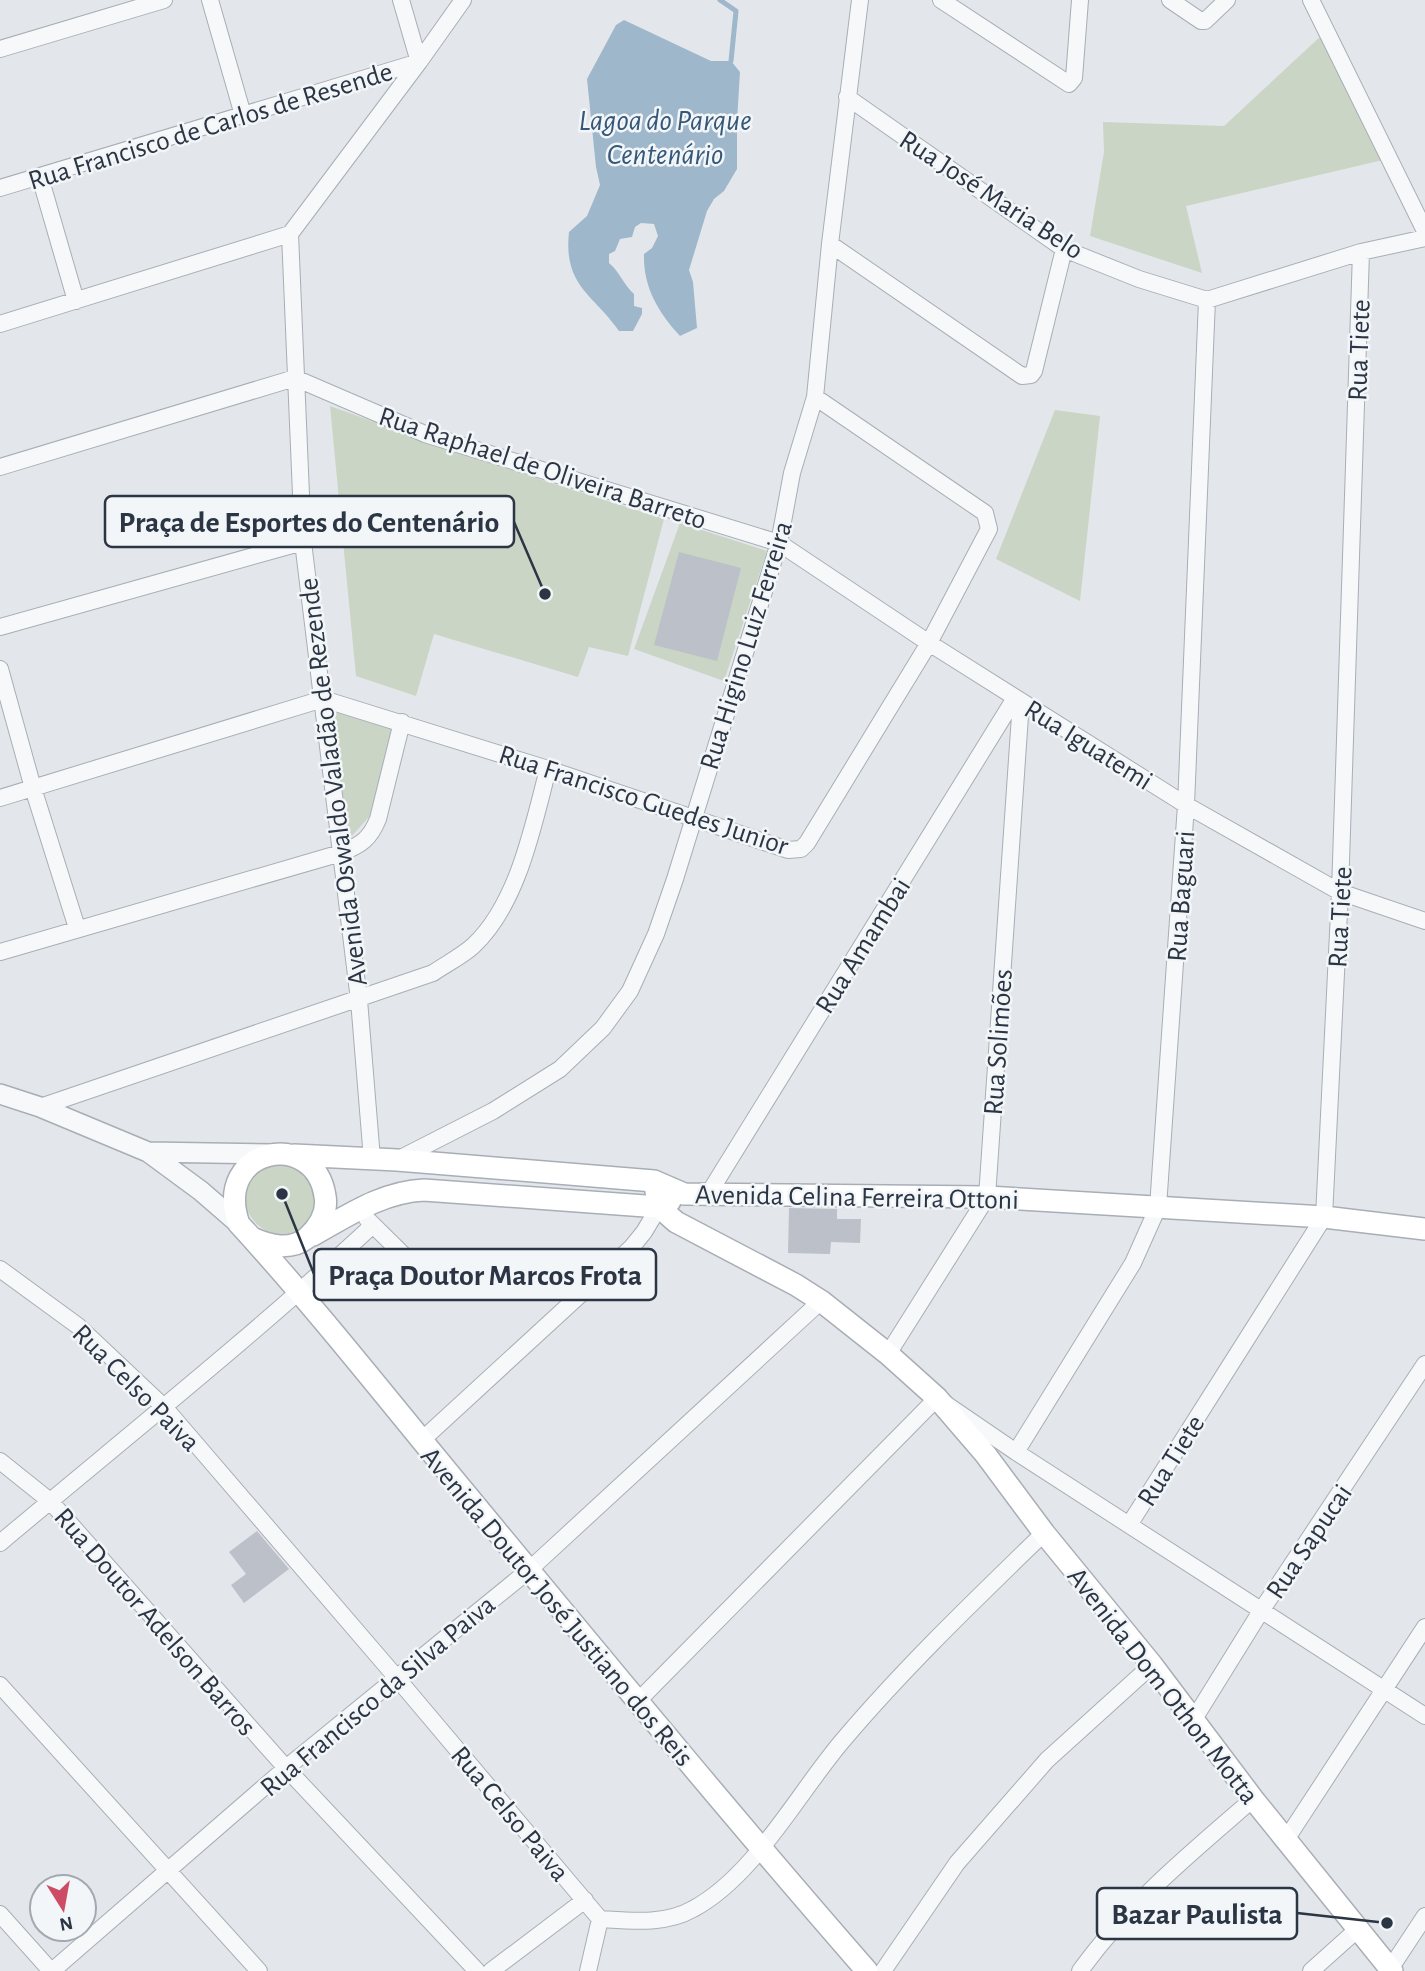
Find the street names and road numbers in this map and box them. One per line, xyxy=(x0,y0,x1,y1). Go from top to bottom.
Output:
street label: Rua Francisco de Carlos de Resende xyxy=(25,58,396,196)
street label: Rua José Maria Belo xyxy=(894,126,1088,265)
street label: Rua Tiete xyxy=(1344,299,1376,401)
street label: Rua Raphael de Oliveira Barreto xyxy=(375,403,710,535)
street label: Rua Higino Luiz Ferreira xyxy=(696,518,798,773)
street label: Avenida Oswaldo Valadão de Rezende xyxy=(295,576,373,987)
street label: Rua Iguatemi xyxy=(1019,695,1157,796)
street label: Rua Francisco Guedes Junior xyxy=(495,741,792,861)
street label: Rua Baguari xyxy=(1163,830,1201,963)
street label: Rua Tiete xyxy=(1324,866,1358,969)
street label: Rua Amambai xyxy=(811,873,916,1019)
street label: Rua Solimões xyxy=(980,968,1018,1116)
street label: Avenida Celina Ferreira Ottoni xyxy=(695,1181,1019,1215)
street label: Rua Celso Paiva xyxy=(67,1319,205,1457)
street label: Rua Tiete xyxy=(1133,1411,1211,1512)
street label: Avenida Doutor José Justiano dos Reis xyxy=(415,1442,698,1772)
street label: Rua Sapucai xyxy=(1261,1480,1358,1604)
street label: Rua Doutor Adelson Barros xyxy=(48,1503,261,1741)
street label: Avenida Dom Othon Motta xyxy=(1062,1563,1263,1810)
street label: Rua Francisco da Silva Paiva xyxy=(256,1590,501,1803)
street label: Rua Celso Paiva xyxy=(445,1741,574,1887)

